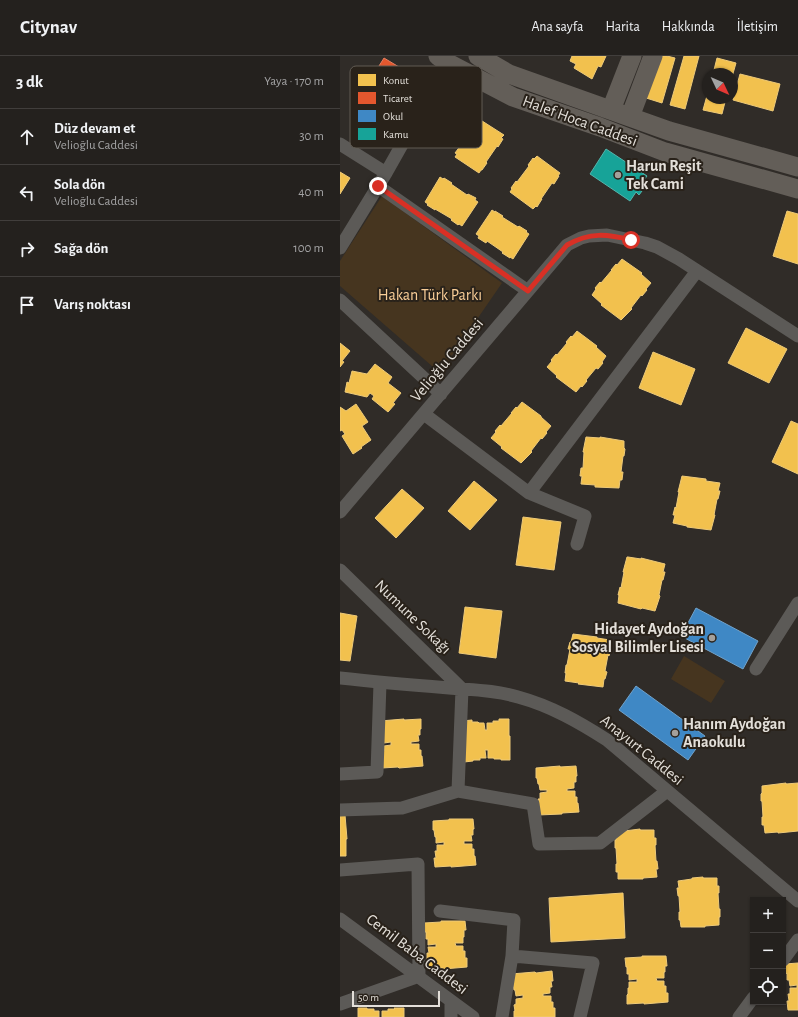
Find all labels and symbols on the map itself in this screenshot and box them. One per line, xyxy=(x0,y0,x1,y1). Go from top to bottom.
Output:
legend xyxy=(350,66,482,148)
north arrow xyxy=(702,68,738,104)
text: Konut xyxy=(383,75,409,86)
text: Ticaret xyxy=(383,93,413,104)
street label: Halef Hoca Caddesi xyxy=(521,93,639,149)
text: Okul xyxy=(383,111,403,122)
text: Kamu xyxy=(383,129,409,140)
place label: Harun Reşit Tek Cami xyxy=(626,158,702,192)
marker: Harun Reşit Tek Cami xyxy=(613,170,623,180)
route end xyxy=(369,177,387,195)
route start xyxy=(622,231,640,249)
park label: Hakan Türk Parkı xyxy=(378,287,482,303)
street label: Velioğlu Caddesi xyxy=(408,315,486,405)
street label: Numune Sokağı xyxy=(372,577,454,657)
place label: Hidayet Aydoğan Sosyal Bilimler Lisesi xyxy=(571,621,704,656)
marker: Hidayet Aydoğan Sosyal Bilimler Lisesi xyxy=(707,633,717,643)
street label: Anayurt Caddesi xyxy=(597,712,687,789)
place label: Hanım Aydoğan Anaokulu xyxy=(683,716,786,750)
marker: Hanım Aydoğan Anaokulu xyxy=(670,728,680,738)
street label: Cemil Baba Caddesi xyxy=(363,911,471,997)
scale bar xyxy=(352,989,440,1008)

